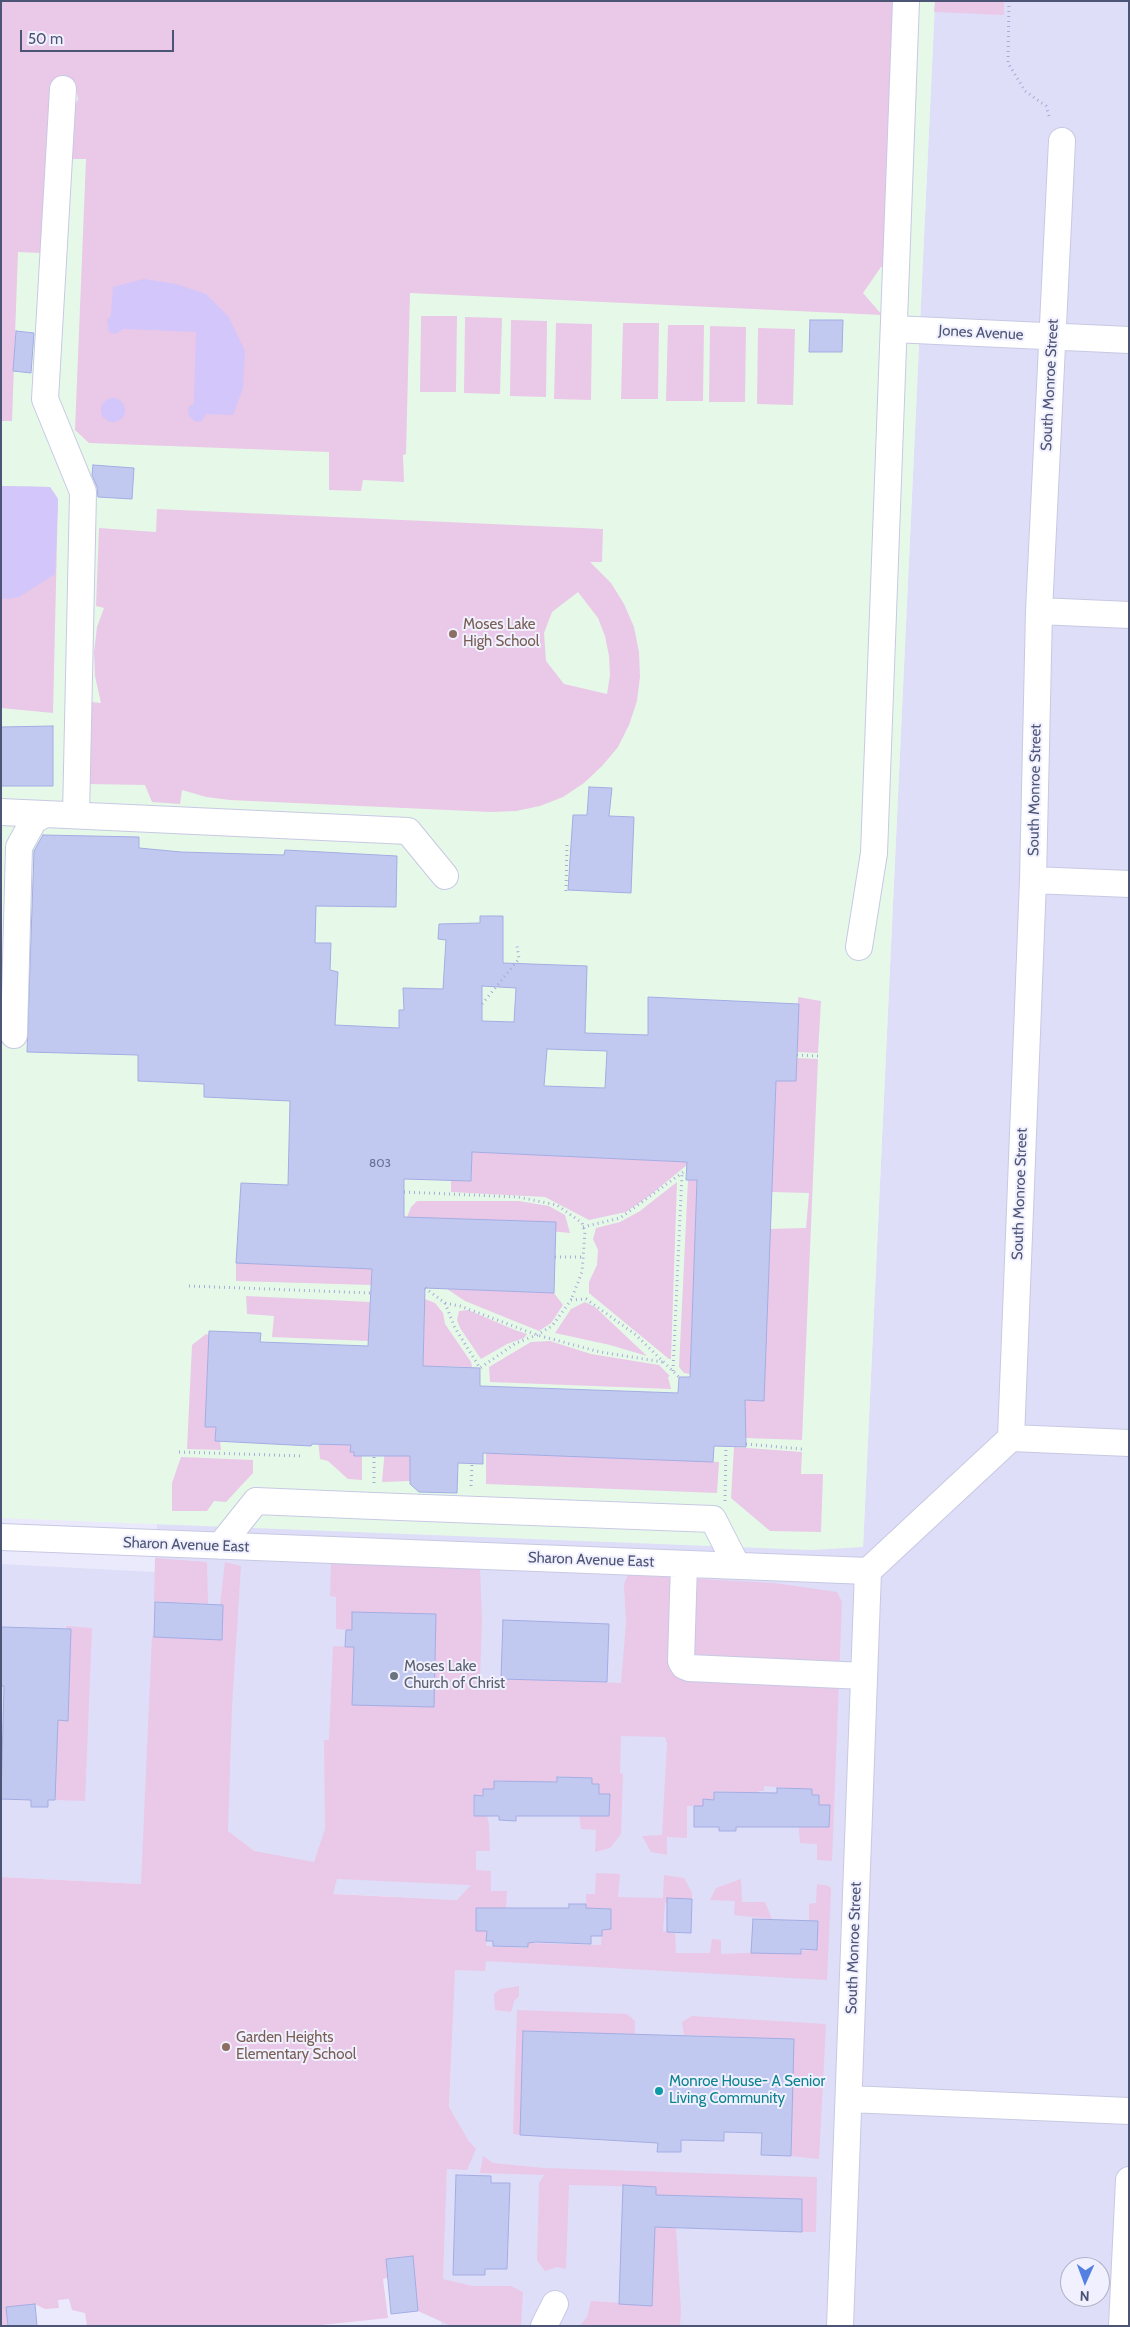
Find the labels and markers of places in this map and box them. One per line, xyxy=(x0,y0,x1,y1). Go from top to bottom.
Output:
place label: Moses Lake High School xyxy=(463,616,539,651)
marker: Moses Lake High School xyxy=(447,628,459,640)
place label: Moses Lake Church of Christ xyxy=(404,1658,505,1693)
marker: Moses Lake Church of Christ xyxy=(388,1670,400,1682)
place label: Garden Heights Elementary School xyxy=(236,2029,356,2064)
marker: Garden Heights Elementary School xyxy=(220,2041,232,2053)
place label: Monroe House- A Senior Living Community xyxy=(669,2073,825,2108)
marker: Monroe House- A Senior Living Community xyxy=(653,2085,665,2097)

